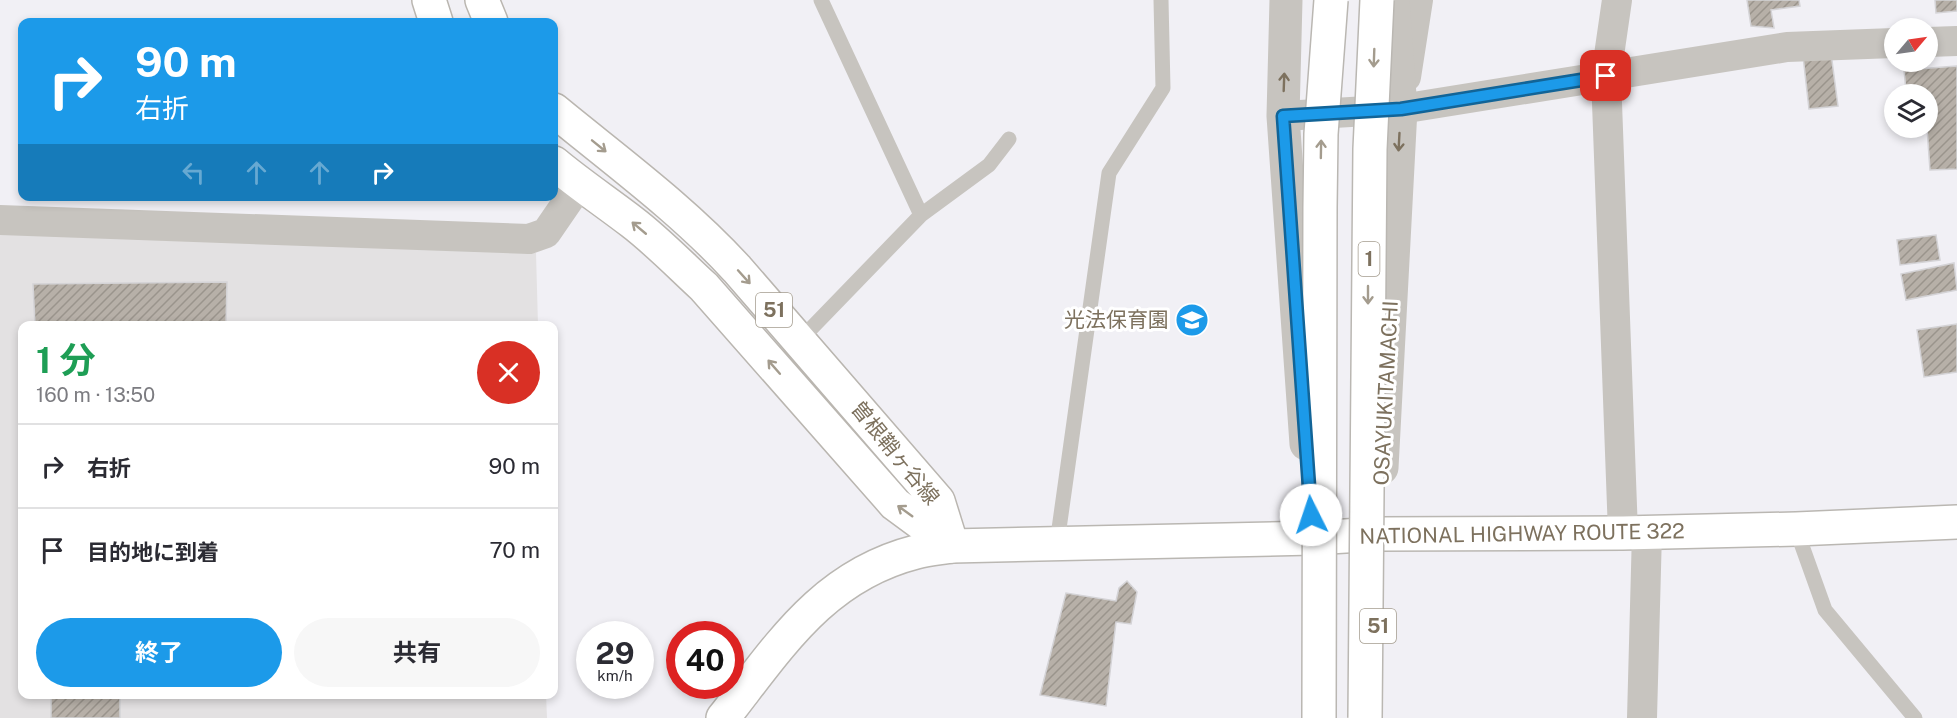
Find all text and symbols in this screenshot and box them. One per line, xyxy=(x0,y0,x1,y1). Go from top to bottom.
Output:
north arrow xyxy=(1884,18,1938,72)
map controls xyxy=(1884,18,1938,138)
text: 90 m xyxy=(135,37,237,86)
icon: right xyxy=(36,42,114,120)
one-way arrow xyxy=(1368,48,1379,68)
pin xyxy=(1580,50,1631,101)
icon: arrive xyxy=(1589,59,1622,92)
one-way arrow xyxy=(1278,73,1289,93)
button: layers xyxy=(1884,84,1938,138)
text: 右折 xyxy=(135,92,189,124)
one-way arrow xyxy=(1394,132,1405,152)
one-way arrow xyxy=(1315,139,1327,159)
one-way arrow xyxy=(591,140,607,153)
icon: left xyxy=(177,156,210,189)
icon: ahead xyxy=(240,156,273,189)
icon: ahead xyxy=(303,156,336,189)
icon: right xyxy=(366,156,399,189)
one-way arrow xyxy=(631,221,647,234)
road number: 1 xyxy=(1358,242,1380,276)
one-way arrow xyxy=(737,269,751,284)
one-way arrow xyxy=(1363,285,1374,305)
road number: 51 xyxy=(756,293,792,327)
street label: OSAYUKITAMACHI xyxy=(1368,300,1403,486)
school or university icon: 光法保育園 xyxy=(1174,302,1210,338)
place label: 光法保育園 xyxy=(1064,307,1169,332)
text: 1 分 xyxy=(36,339,96,381)
button: close xyxy=(477,341,540,404)
one-way arrow xyxy=(767,360,781,375)
text: 160 m · 13:50 xyxy=(36,383,155,407)
street label: 曽根鞘ヶ谷線 xyxy=(846,396,945,510)
icon: right xyxy=(36,450,69,483)
text: 90 m xyxy=(489,453,540,479)
text: 右折 xyxy=(87,455,131,481)
position arrow xyxy=(1279,483,1343,547)
one-way arrow xyxy=(898,505,914,518)
street label: NATIONAL HIGHWAY ROUTE 322 xyxy=(1359,518,1685,549)
icon: arrive xyxy=(36,534,69,567)
text: 70 m xyxy=(489,537,540,563)
text: 目的地に到着 xyxy=(87,539,219,565)
road number: 51 xyxy=(1360,609,1396,643)
button: 終了 xyxy=(36,618,282,687)
button: 共有 xyxy=(294,618,540,687)
speed limit sign: 40 xyxy=(666,621,744,699)
text: 29 xyxy=(596,635,634,671)
text: km/h xyxy=(597,667,633,684)

